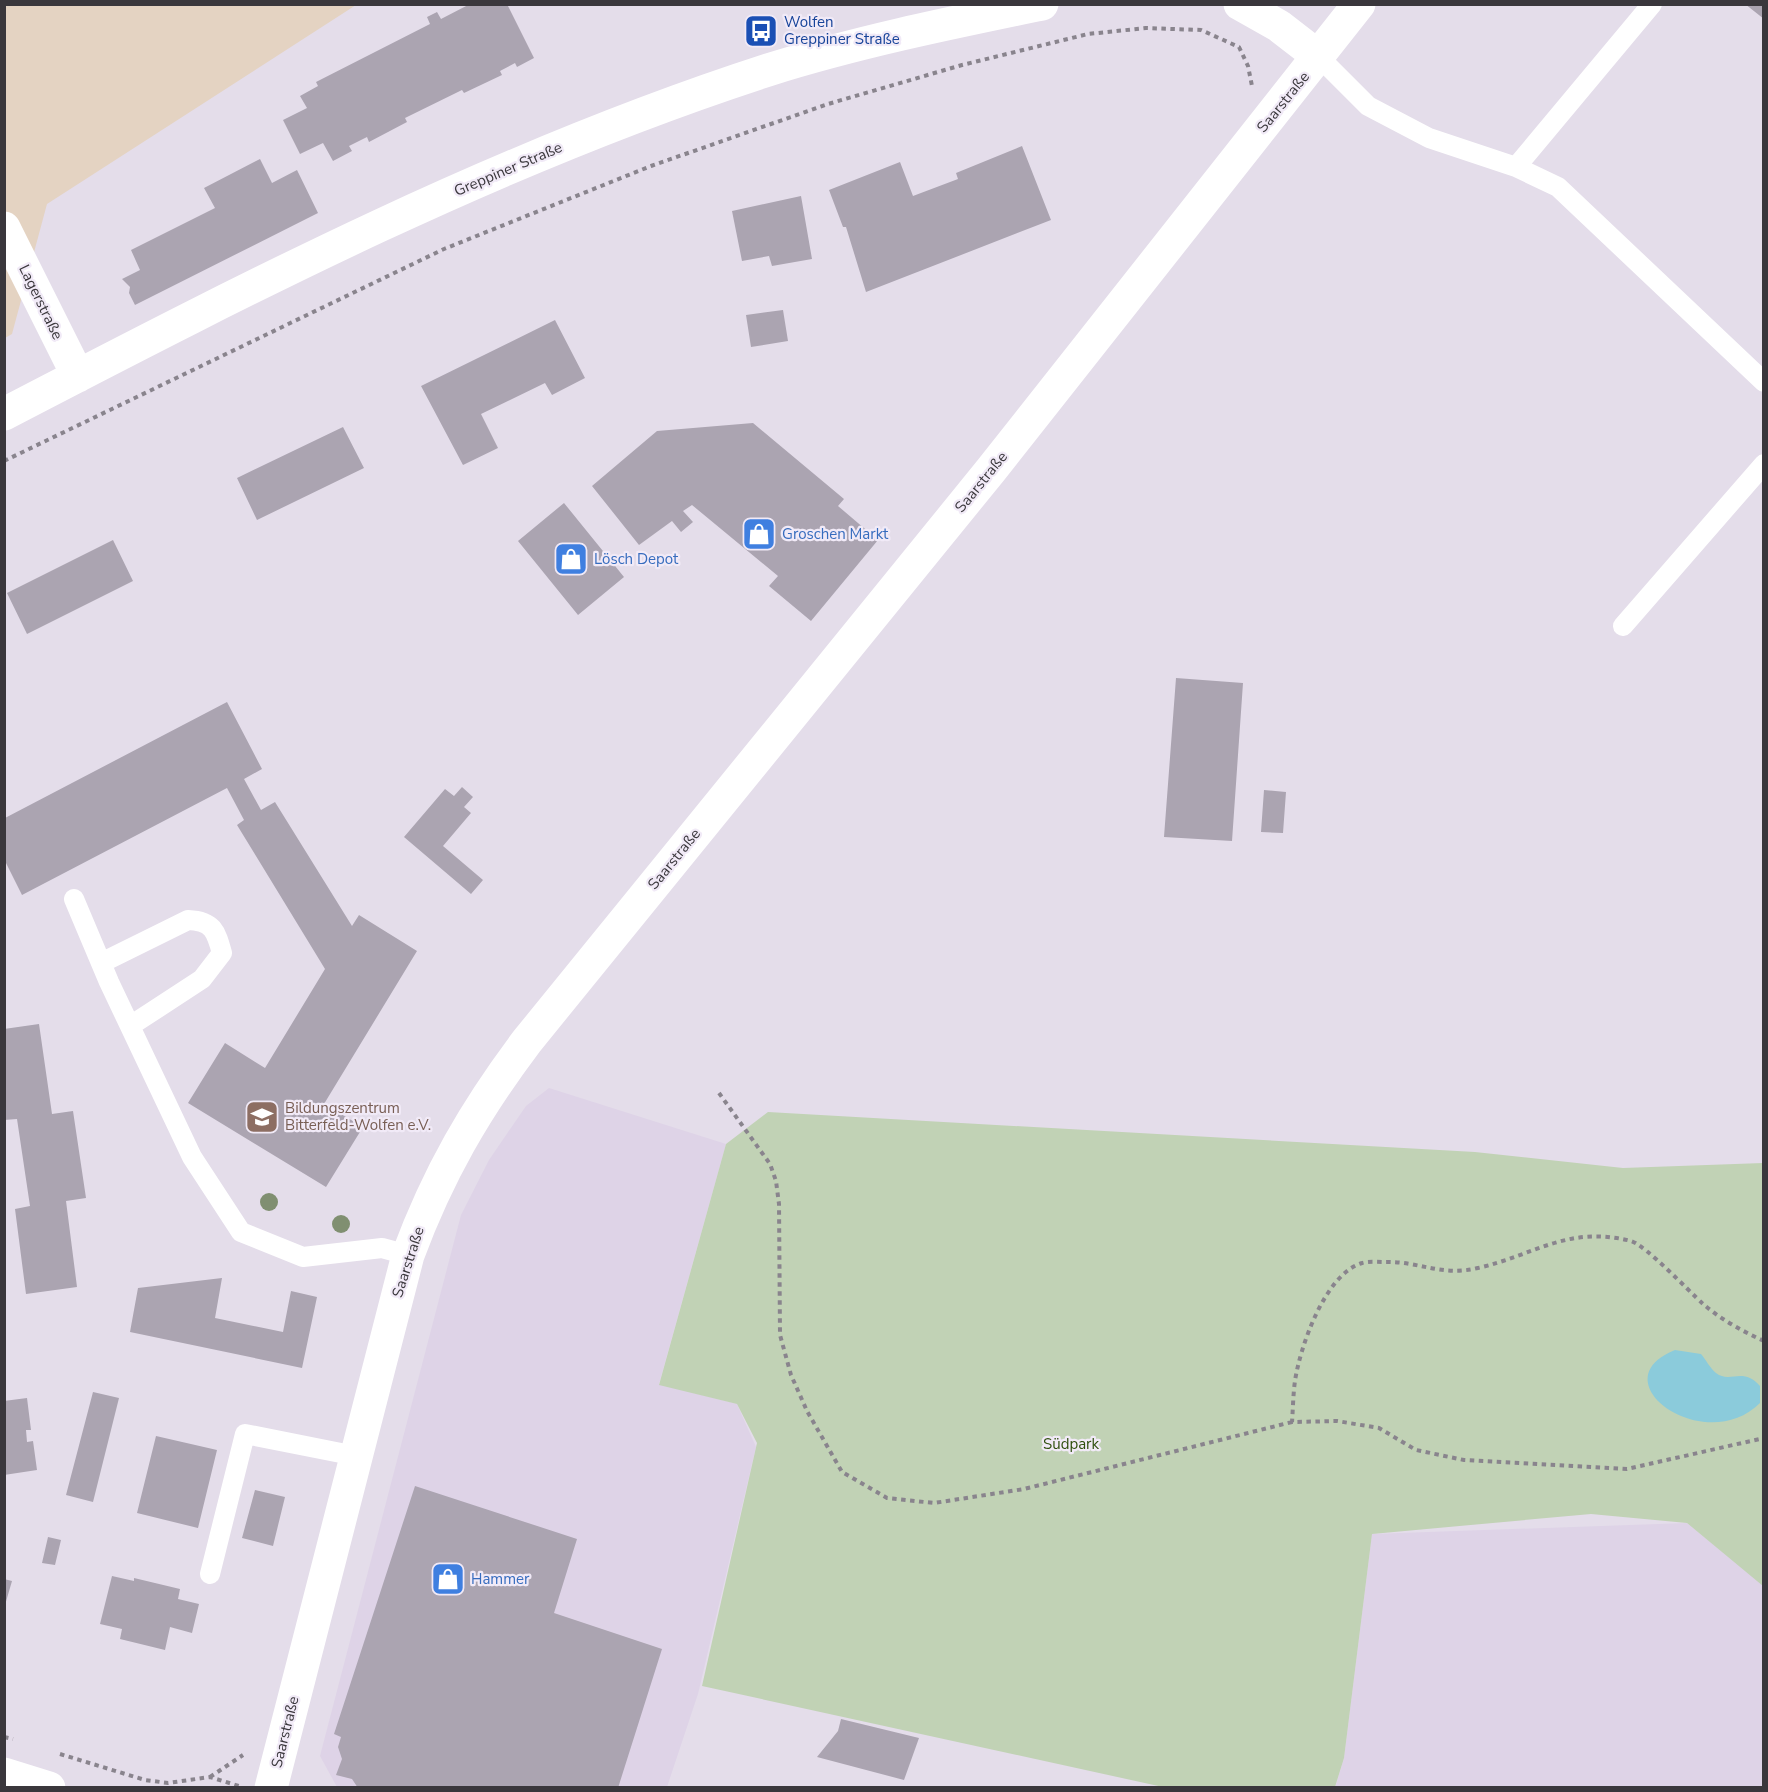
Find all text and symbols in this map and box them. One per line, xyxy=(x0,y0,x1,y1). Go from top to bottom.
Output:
place label: Wolfen Greppiner Straße xyxy=(784,12,900,49)
bus stop icon: Wolfen Greppiner Straße xyxy=(743,13,779,49)
street label: Saarstraße xyxy=(1252,67,1314,137)
street label: Greppiner Straße xyxy=(451,137,565,201)
street label: Lagerstraße xyxy=(14,261,68,343)
street label: Saarstraße xyxy=(950,447,1012,517)
shop icon: Groschen Markt xyxy=(741,516,777,552)
place label: Groschen Markt xyxy=(782,524,889,544)
shop icon: Lösch Depot xyxy=(553,541,589,577)
place label: Lösch Depot xyxy=(594,549,679,569)
street label: Saarstraße xyxy=(643,824,705,894)
place label: Bildungszentrum Bitterfeld-Wolfen e.V. xyxy=(285,1098,431,1135)
school or university icon: Bildungszentrum Bitterfeld-Wolfen e.V. xyxy=(244,1099,280,1135)
street label: Saarstraße xyxy=(387,1224,429,1300)
park label: Südpark xyxy=(1043,1434,1099,1454)
shop icon: Hammer xyxy=(430,1561,466,1597)
place label: Hammer xyxy=(471,1569,530,1589)
street label: Saarstraße xyxy=(266,1694,304,1770)

